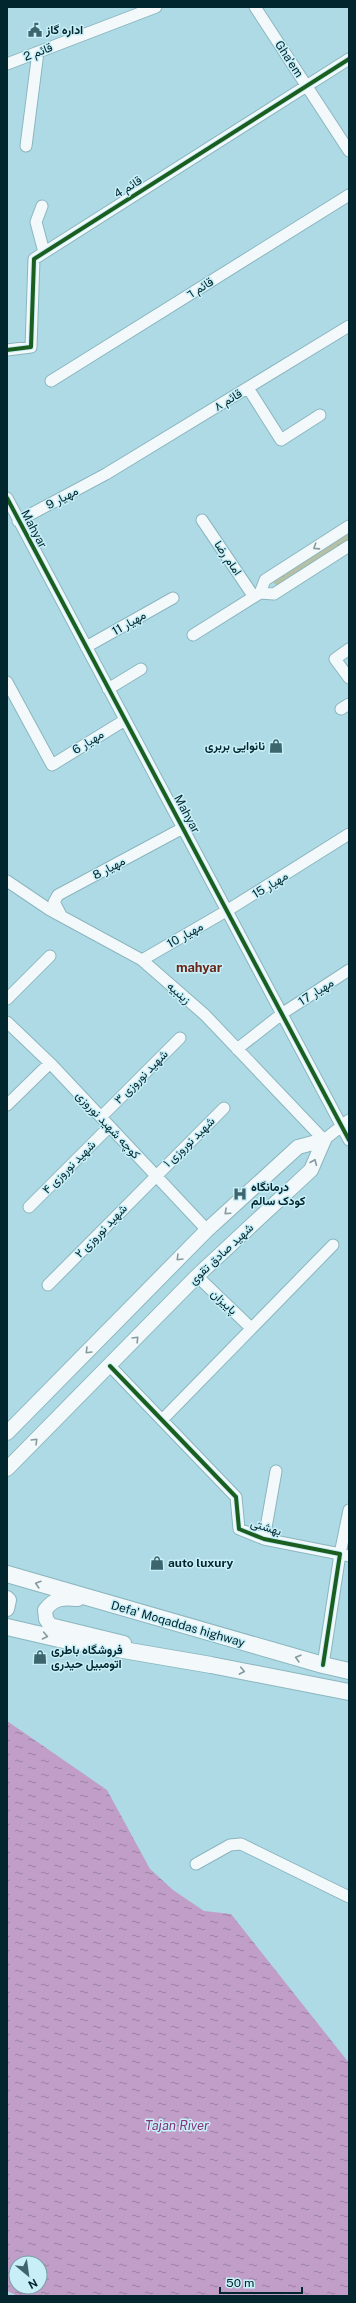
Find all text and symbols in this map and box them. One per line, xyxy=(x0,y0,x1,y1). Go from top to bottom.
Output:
public building icon: اداره گاز xyxy=(27,22,43,38)
place label: اداره گاز xyxy=(45,23,83,38)
street label: Gha'em xyxy=(272,38,306,80)
street label: قائم 2 xyxy=(21,40,55,65)
street label: قائم 4 xyxy=(111,173,145,202)
street label: قائم ٦ xyxy=(184,274,216,302)
street label: قائم ٨ xyxy=(212,386,245,415)
street label: مهیار 9 xyxy=(44,484,81,513)
street label: Mahyar xyxy=(18,507,50,551)
street label: امام رضا xyxy=(211,538,245,579)
one-way arrow xyxy=(313,542,320,550)
street label: مهیار 11 xyxy=(110,608,149,639)
street label: مهیار 6 xyxy=(70,727,107,758)
shop icon: نانوایی بربری xyxy=(268,738,284,754)
place label: نانوایی بربری xyxy=(205,739,265,754)
street label: Mahyar xyxy=(171,792,203,836)
street label: مهیار 8 xyxy=(90,854,128,883)
street label: مهیار 15 xyxy=(250,869,291,902)
street label: مهیار 10 xyxy=(165,919,206,952)
district label: mahyar xyxy=(176,960,223,975)
street label: مهیار 17 xyxy=(296,976,337,1009)
street label: زینبیه xyxy=(164,979,194,1008)
street label: شهید نوروزی ۳ xyxy=(111,1047,172,1108)
street label: کوچه شهید نوروزی xyxy=(72,1088,143,1162)
street label: شهید نوروزی ۱ xyxy=(160,1114,218,1171)
street label: شهید نوروزی ۴ xyxy=(39,1137,99,1197)
one-way arrow xyxy=(310,1158,318,1165)
place label: درمانگاه کودک سالم xyxy=(251,1180,306,1209)
hospital icon: درمانگاه کودک سالم xyxy=(232,1186,248,1202)
street label: شهید نوروزی ۲ xyxy=(72,1201,131,1261)
one-way arrow xyxy=(224,1207,232,1215)
street label: شهید صادق تقوی xyxy=(186,1221,257,1288)
one-way arrow xyxy=(176,1253,184,1261)
street label: پاییزان xyxy=(207,1286,240,1318)
one-way arrow xyxy=(131,1336,139,1344)
one-way arrow xyxy=(85,1346,93,1354)
one-way arrow xyxy=(30,1438,38,1446)
street label: بهشتی xyxy=(248,1516,283,1539)
shop icon: auto luxury xyxy=(149,1555,165,1571)
place label: auto luxury xyxy=(168,1556,233,1570)
one-way arrow xyxy=(35,1580,42,1588)
street label: Defa' Moqaddas highway xyxy=(109,1598,247,1650)
one-way arrow xyxy=(42,1631,48,1639)
place label: فروشگاه باطری اتومبیل حیدری xyxy=(51,1643,123,1672)
shop icon: فروشگاه باطری اتومبیل حیدری xyxy=(32,1649,48,1665)
one-way arrow xyxy=(294,1654,301,1663)
one-way arrow xyxy=(239,1666,245,1675)
water label: Tajan River xyxy=(145,2118,209,2133)
north arrow xyxy=(8,2255,48,2295)
scale bar xyxy=(220,2269,302,2295)
text: N xyxy=(26,2276,40,2291)
text: 50 m xyxy=(226,2276,254,2290)

